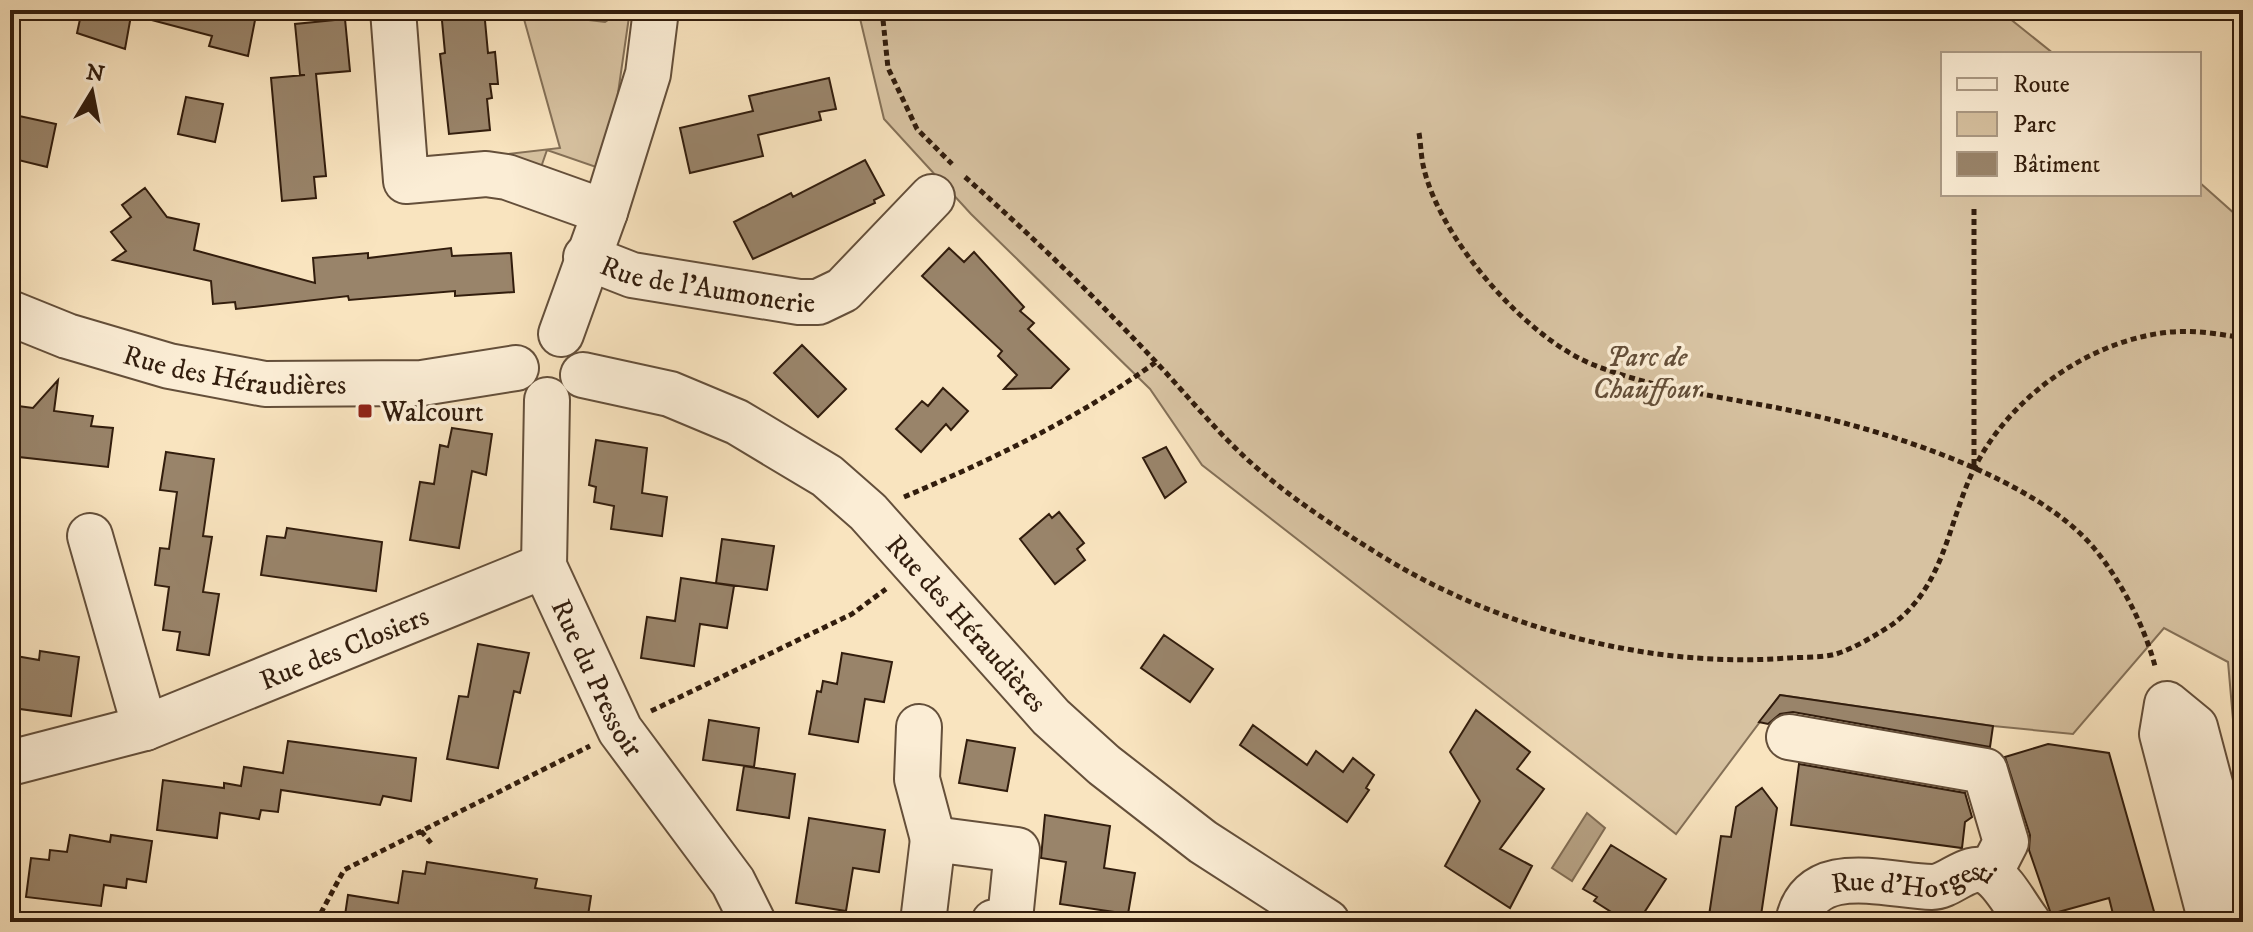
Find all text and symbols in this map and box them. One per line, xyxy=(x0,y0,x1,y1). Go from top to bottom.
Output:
north arrow xyxy=(52,52,132,132)
legend xyxy=(1941,52,2201,196)
text: N xyxy=(84,59,106,89)
text: Route xyxy=(2013,70,2070,100)
text: Parc xyxy=(2013,110,2056,140)
text: Bâtiment xyxy=(2013,150,2101,180)
street label: Rue de l’Aumonerie xyxy=(595,248,815,321)
street label: Rue des Héraudières xyxy=(119,338,346,403)
park label: Parc de Chauffour xyxy=(1592,340,1704,407)
place label: Walcourt xyxy=(380,395,484,430)
marker: Walcourt xyxy=(356,402,374,420)
street label: Rue des Héraudières xyxy=(878,528,1054,720)
street label: Rue du Pressoir xyxy=(543,594,650,765)
street label: Rue des Closiers xyxy=(255,599,434,699)
street label: Rue d'Horgesti xyxy=(1829,854,2004,906)

